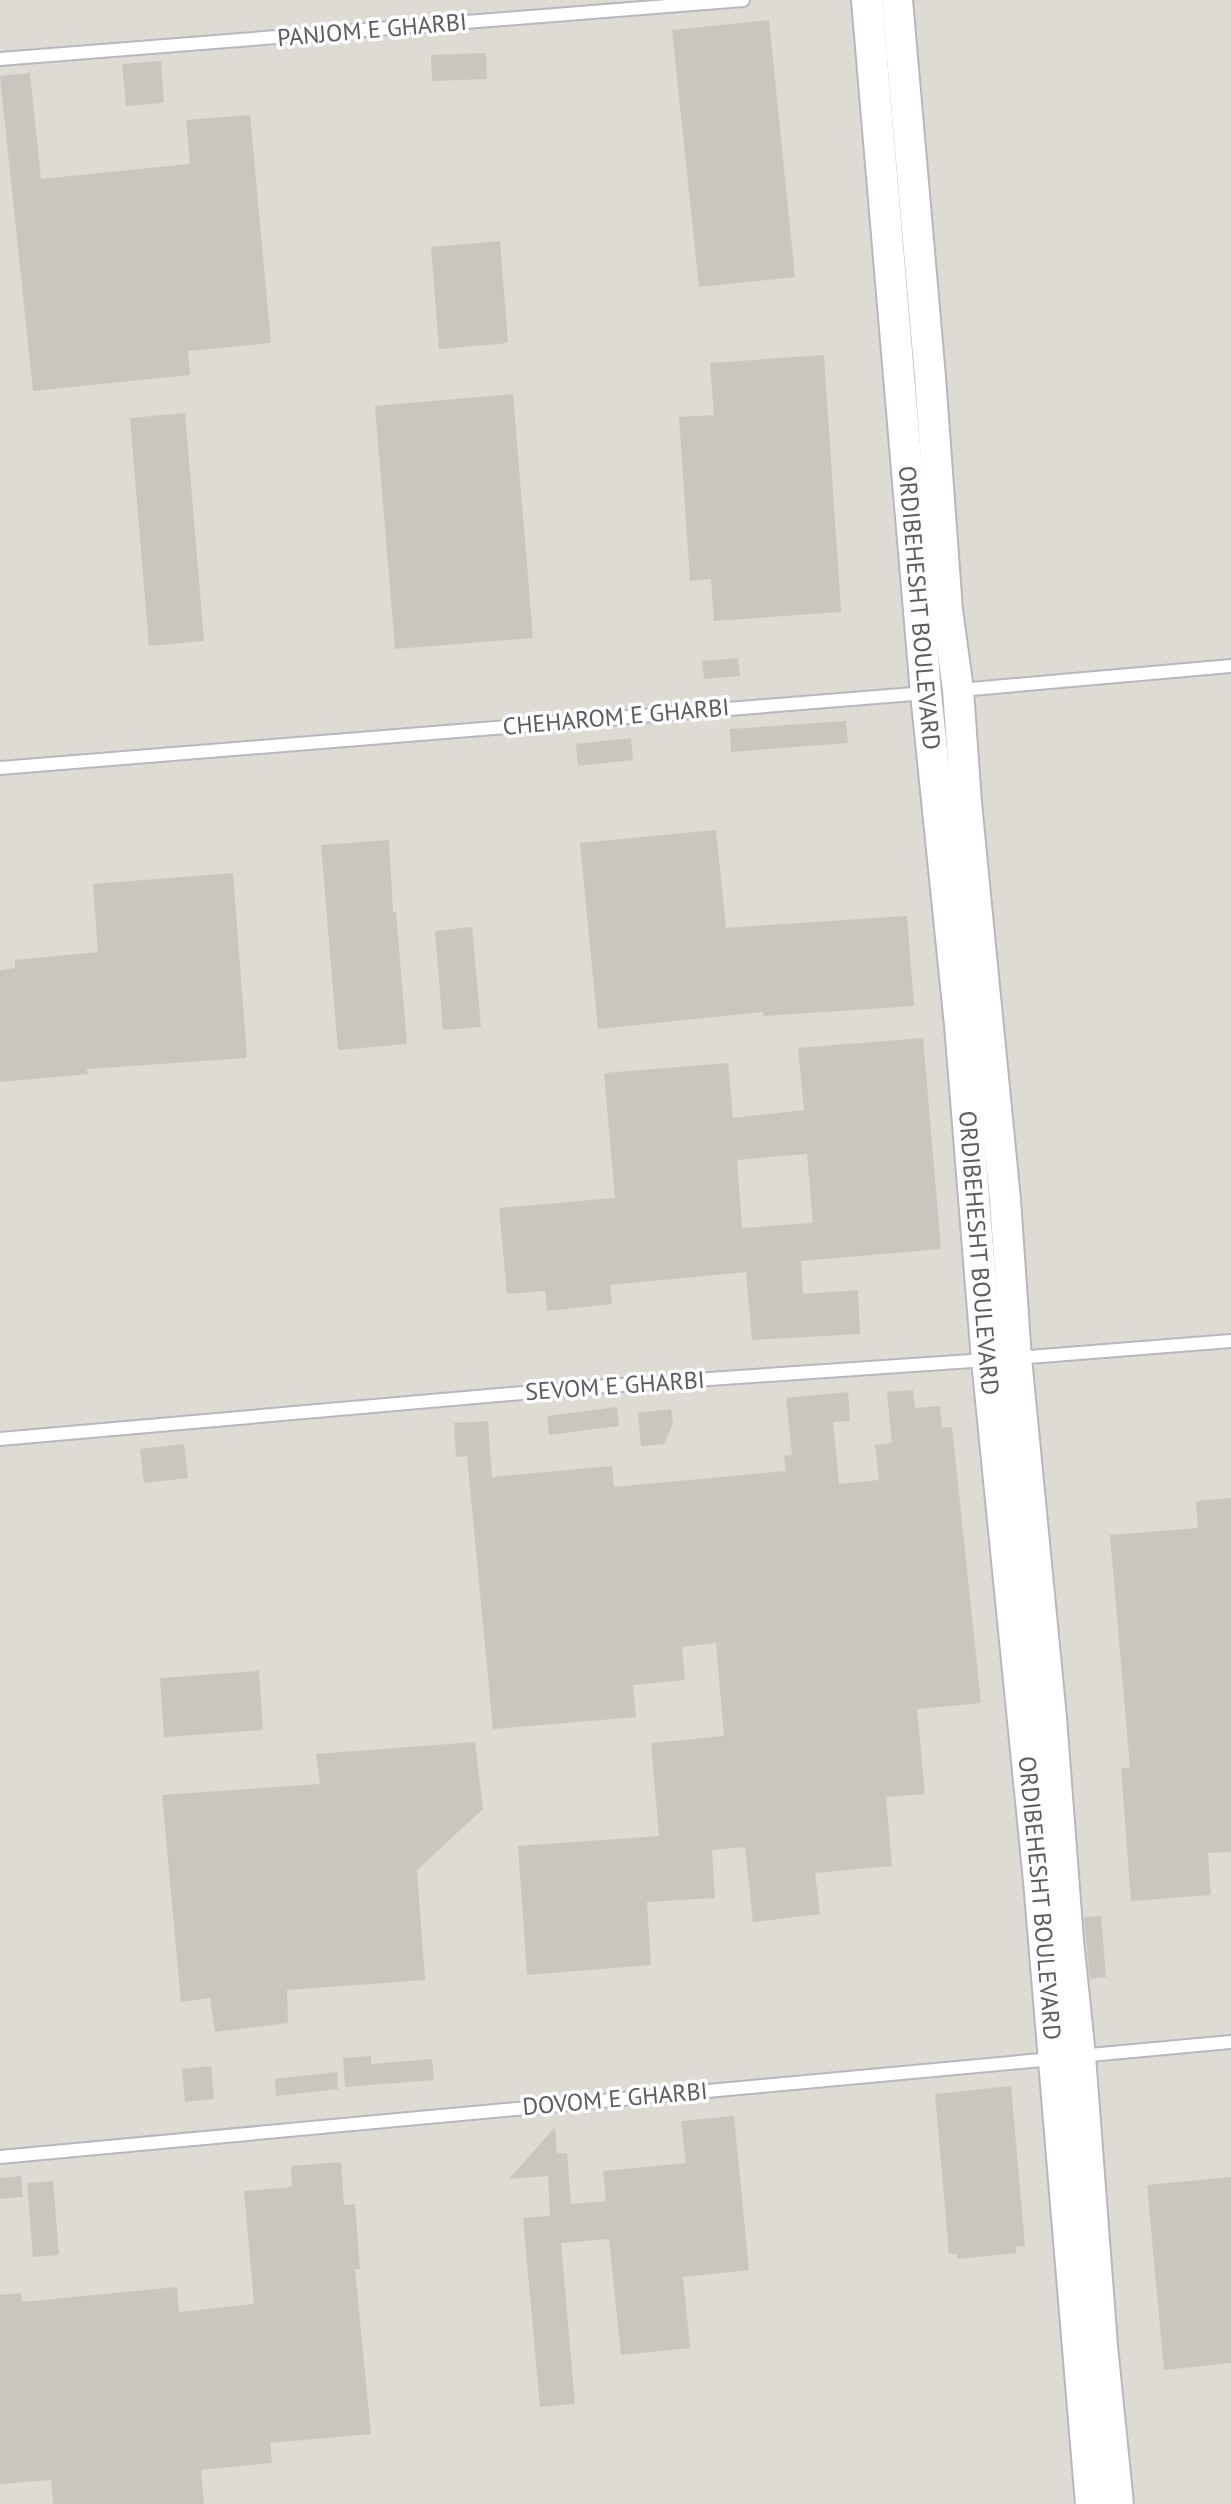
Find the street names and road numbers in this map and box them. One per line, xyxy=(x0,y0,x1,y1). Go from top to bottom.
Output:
street label: PANJOM E GHARBI xyxy=(276,6,468,53)
street label: ORDIBEHESHT BOULEVARD xyxy=(892,464,948,751)
street label: CHEHAROM E GHARBI xyxy=(501,691,731,742)
street label: ORDIBEHESHT BOULEVARD xyxy=(952,1110,1006,1396)
street label: SEVOM E GHARBI xyxy=(524,1364,706,1407)
street label: ORDIBEHESHT BOULEVARD xyxy=(1012,1755,1068,2041)
street label: DOVOM E GHARBI xyxy=(521,2075,709,2122)

